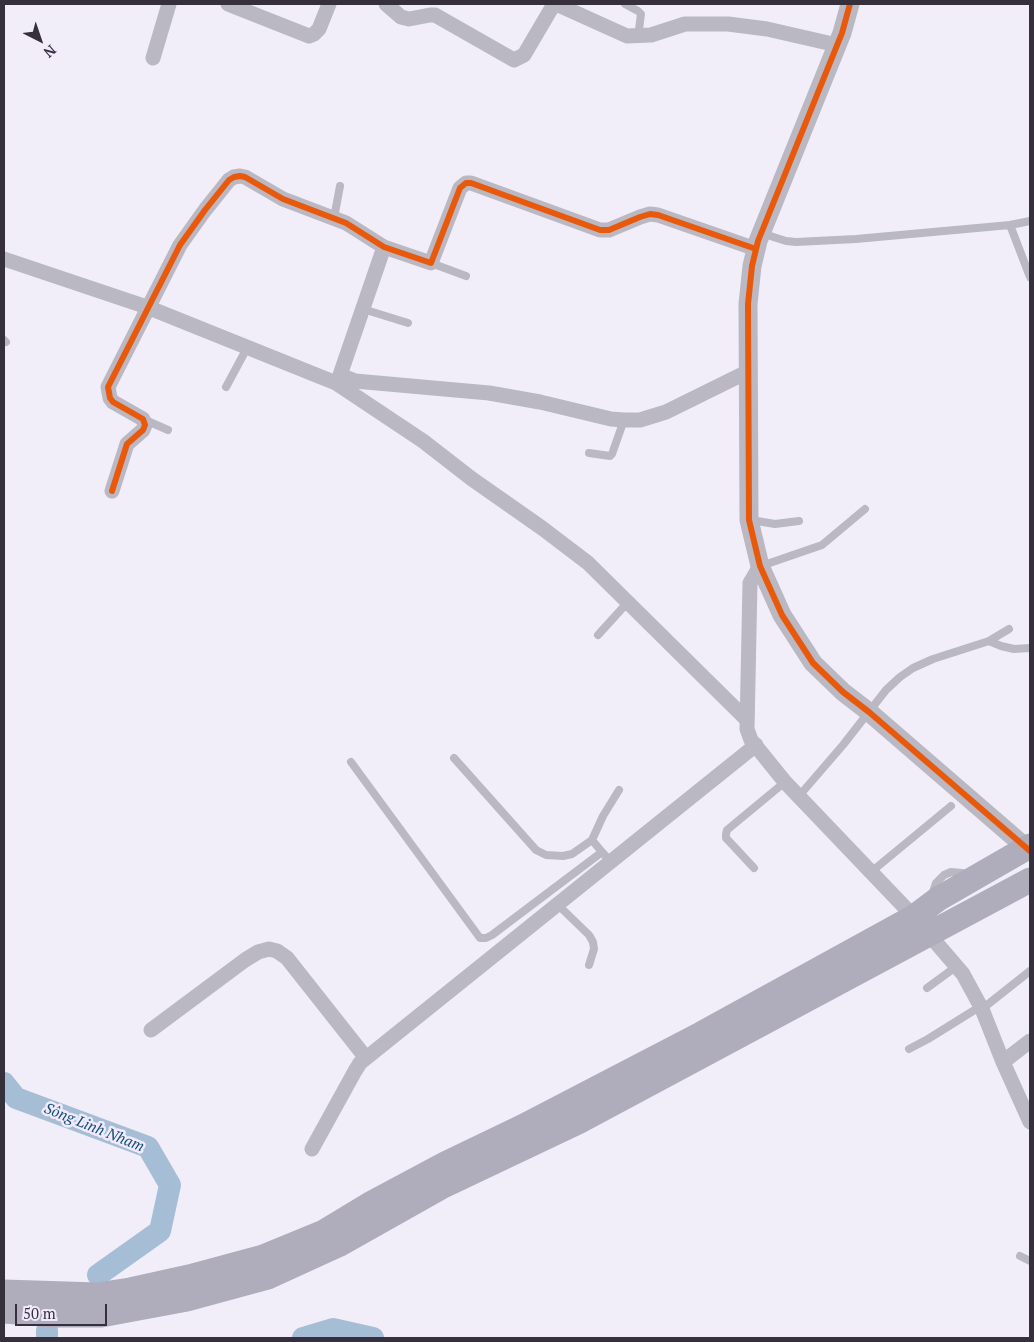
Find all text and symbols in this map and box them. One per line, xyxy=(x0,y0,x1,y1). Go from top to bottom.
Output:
north arrow xyxy=(15,15,65,65)
text: N xyxy=(40,41,60,62)
water label: Sông Linh Nham xyxy=(41,1100,147,1156)
scale bar xyxy=(18,1294,110,1326)
text: 50 m xyxy=(23,1303,56,1323)

